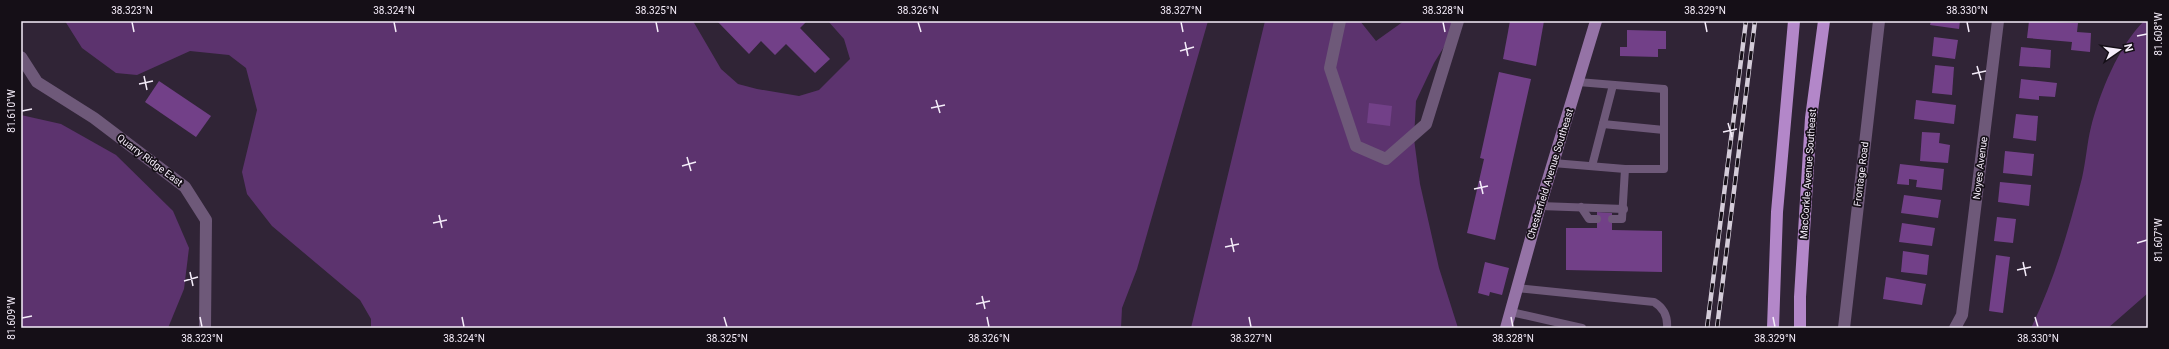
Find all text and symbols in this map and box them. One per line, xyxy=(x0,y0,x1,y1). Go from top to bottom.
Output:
text: 38.323°N xyxy=(111,5,153,16)
text: 38.324°N xyxy=(373,5,415,16)
text: 38.325°N xyxy=(635,5,677,16)
text: 38.326°N xyxy=(897,5,939,16)
text: 38.327°N xyxy=(1160,5,1202,16)
text: 38.328°N xyxy=(1422,5,1464,16)
text: 38.329°N xyxy=(1684,5,1726,16)
text: 38.330°N xyxy=(1946,5,1988,16)
text: 81.608°W xyxy=(2153,12,2164,56)
north arrow xyxy=(2099,30,2139,70)
text: N xyxy=(2121,43,2136,53)
text: 81.610°W xyxy=(6,89,17,133)
street label: Chesterfield Avenue Southeast xyxy=(1525,107,1575,241)
street label: MacCorkle Avenue Southeast xyxy=(1798,108,1818,240)
street label: Quarry Ridge East xyxy=(115,132,185,188)
street label: Noyes Avenue xyxy=(1971,136,1989,200)
street label: Frontage Road xyxy=(1852,141,1870,207)
text: 81.607°W xyxy=(2153,218,2164,262)
text: 81.609°W xyxy=(6,296,17,340)
text: 38.323°N xyxy=(181,333,223,344)
text: 38.324°N xyxy=(443,333,485,344)
text: 38.325°N xyxy=(706,333,748,344)
text: 38.326°N xyxy=(968,333,1010,344)
text: 38.327°N xyxy=(1230,333,1272,344)
text: 38.328°N xyxy=(1492,333,1534,344)
text: 38.329°N xyxy=(1754,333,1796,344)
text: 38.330°N xyxy=(2017,333,2059,344)

